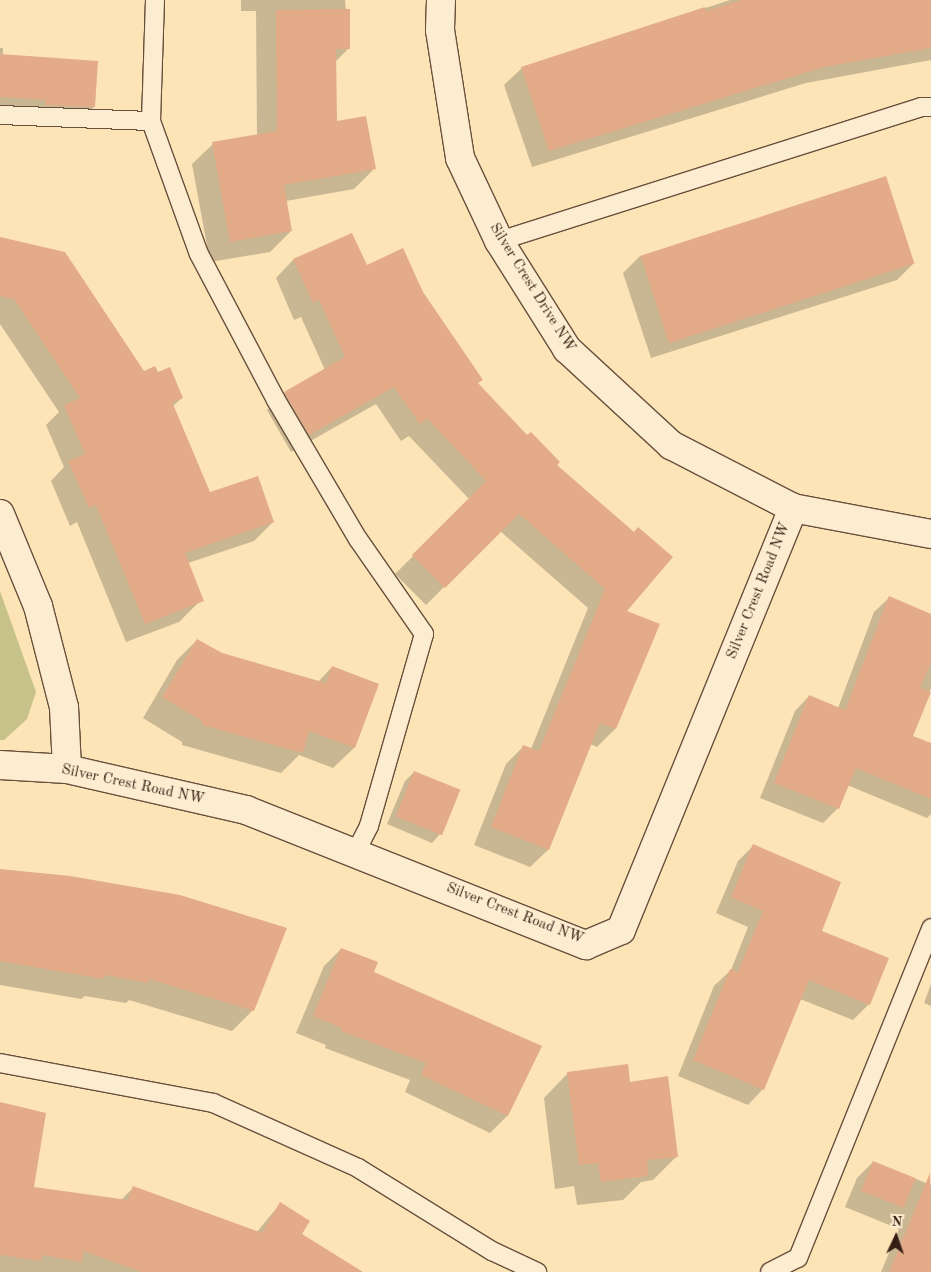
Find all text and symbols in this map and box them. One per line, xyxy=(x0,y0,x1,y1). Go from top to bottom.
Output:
street label: Silver Crest Drive NW xyxy=(485,220,579,356)
street label: Silver Crest Road NW xyxy=(723,520,795,662)
street label: Silver Crest Road NW xyxy=(60,761,206,809)
street label: Silver Crest Road NW xyxy=(444,879,586,949)
north arrow xyxy=(871,1212,921,1262)
text: N xyxy=(891,1215,902,1229)

